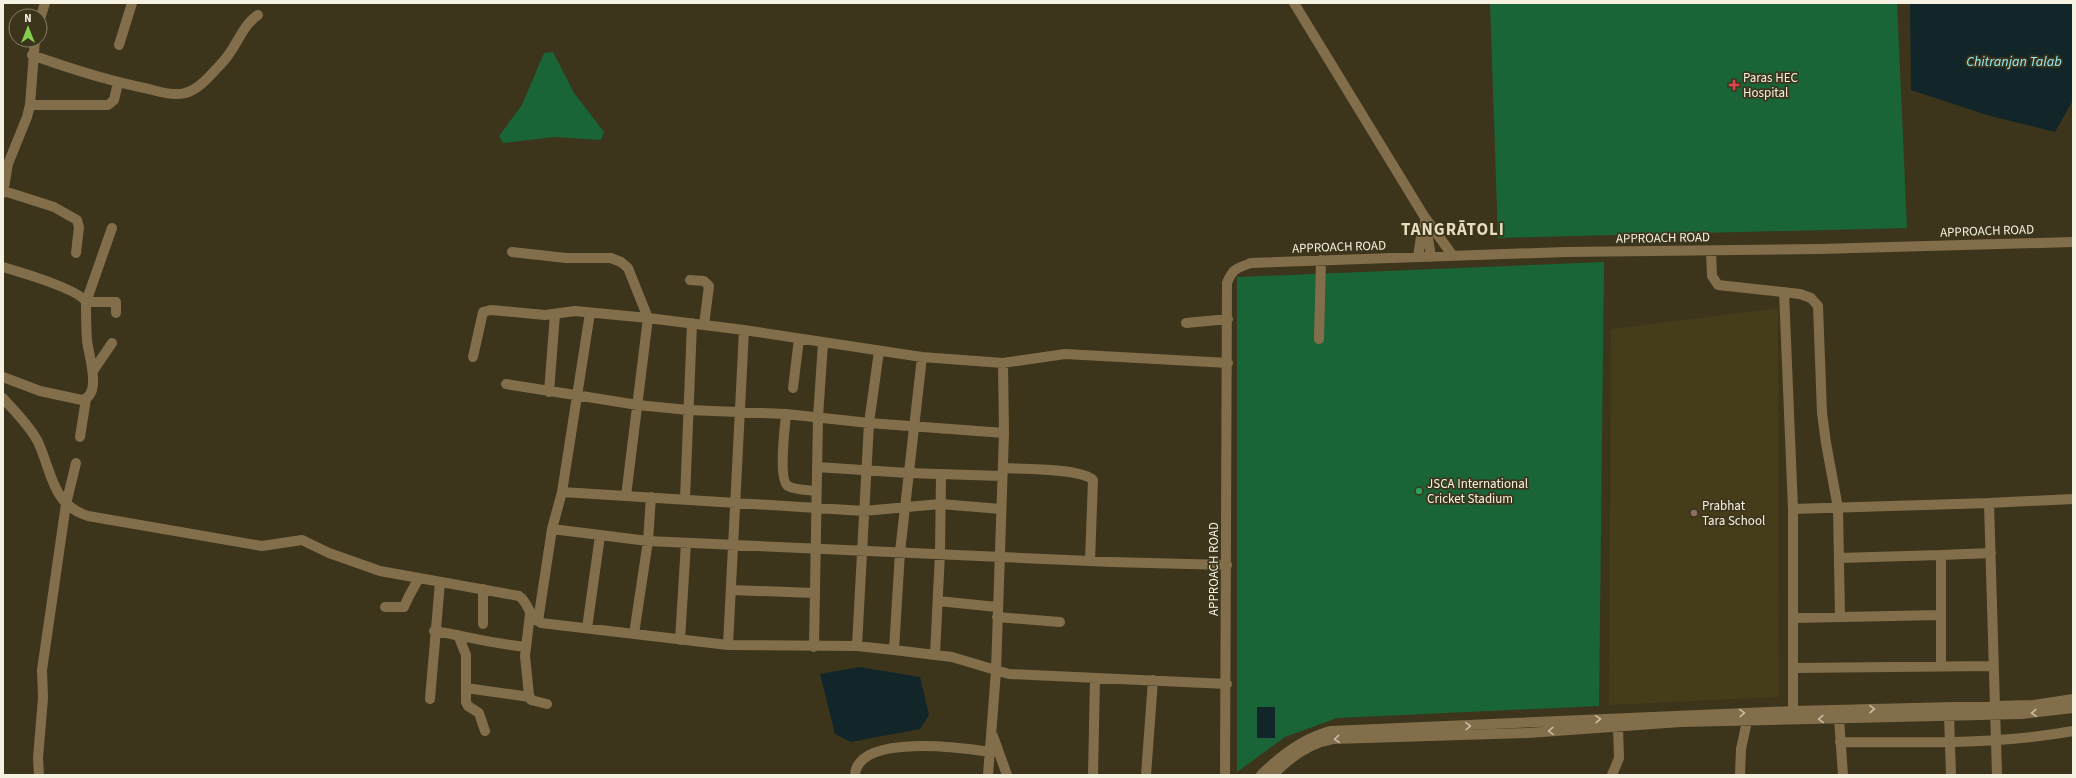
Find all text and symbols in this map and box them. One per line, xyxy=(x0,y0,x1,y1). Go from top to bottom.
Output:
north arrow xyxy=(8,8,48,48)
text: N xyxy=(24,11,32,26)
water label: Chitranjan Talab xyxy=(1966,52,2062,72)
place label: Paras HEC Hospital xyxy=(1743,69,1798,102)
marker: Paras HEC Hospital xyxy=(1728,79,1740,91)
district label: TANGRĀTOLI xyxy=(1401,218,1505,242)
street label: APPROACH ROAD xyxy=(1940,220,2034,242)
street label: APPROACH ROAD xyxy=(1616,228,1710,248)
street label: APPROACH ROAD xyxy=(1292,236,1386,258)
place label: JSCA International Cricket Stadium xyxy=(1427,475,1528,508)
marker: JSCA International Cricket Stadium xyxy=(1414,486,1424,496)
place label: Prabhat Tara School xyxy=(1702,497,1765,530)
marker: Prabhat Tara School xyxy=(1689,508,1699,518)
street label: APPROACH ROAD xyxy=(1205,522,1223,616)
one-way arrow xyxy=(1869,705,1875,713)
one-way arrow xyxy=(1739,708,1745,717)
one-way arrow xyxy=(2031,709,2037,717)
one-way arrow xyxy=(1818,714,1824,723)
one-way arrow xyxy=(1595,715,1601,724)
one-way arrow xyxy=(1465,722,1471,730)
one-way arrow xyxy=(1548,726,1554,735)
one-way arrow xyxy=(1334,734,1340,743)

